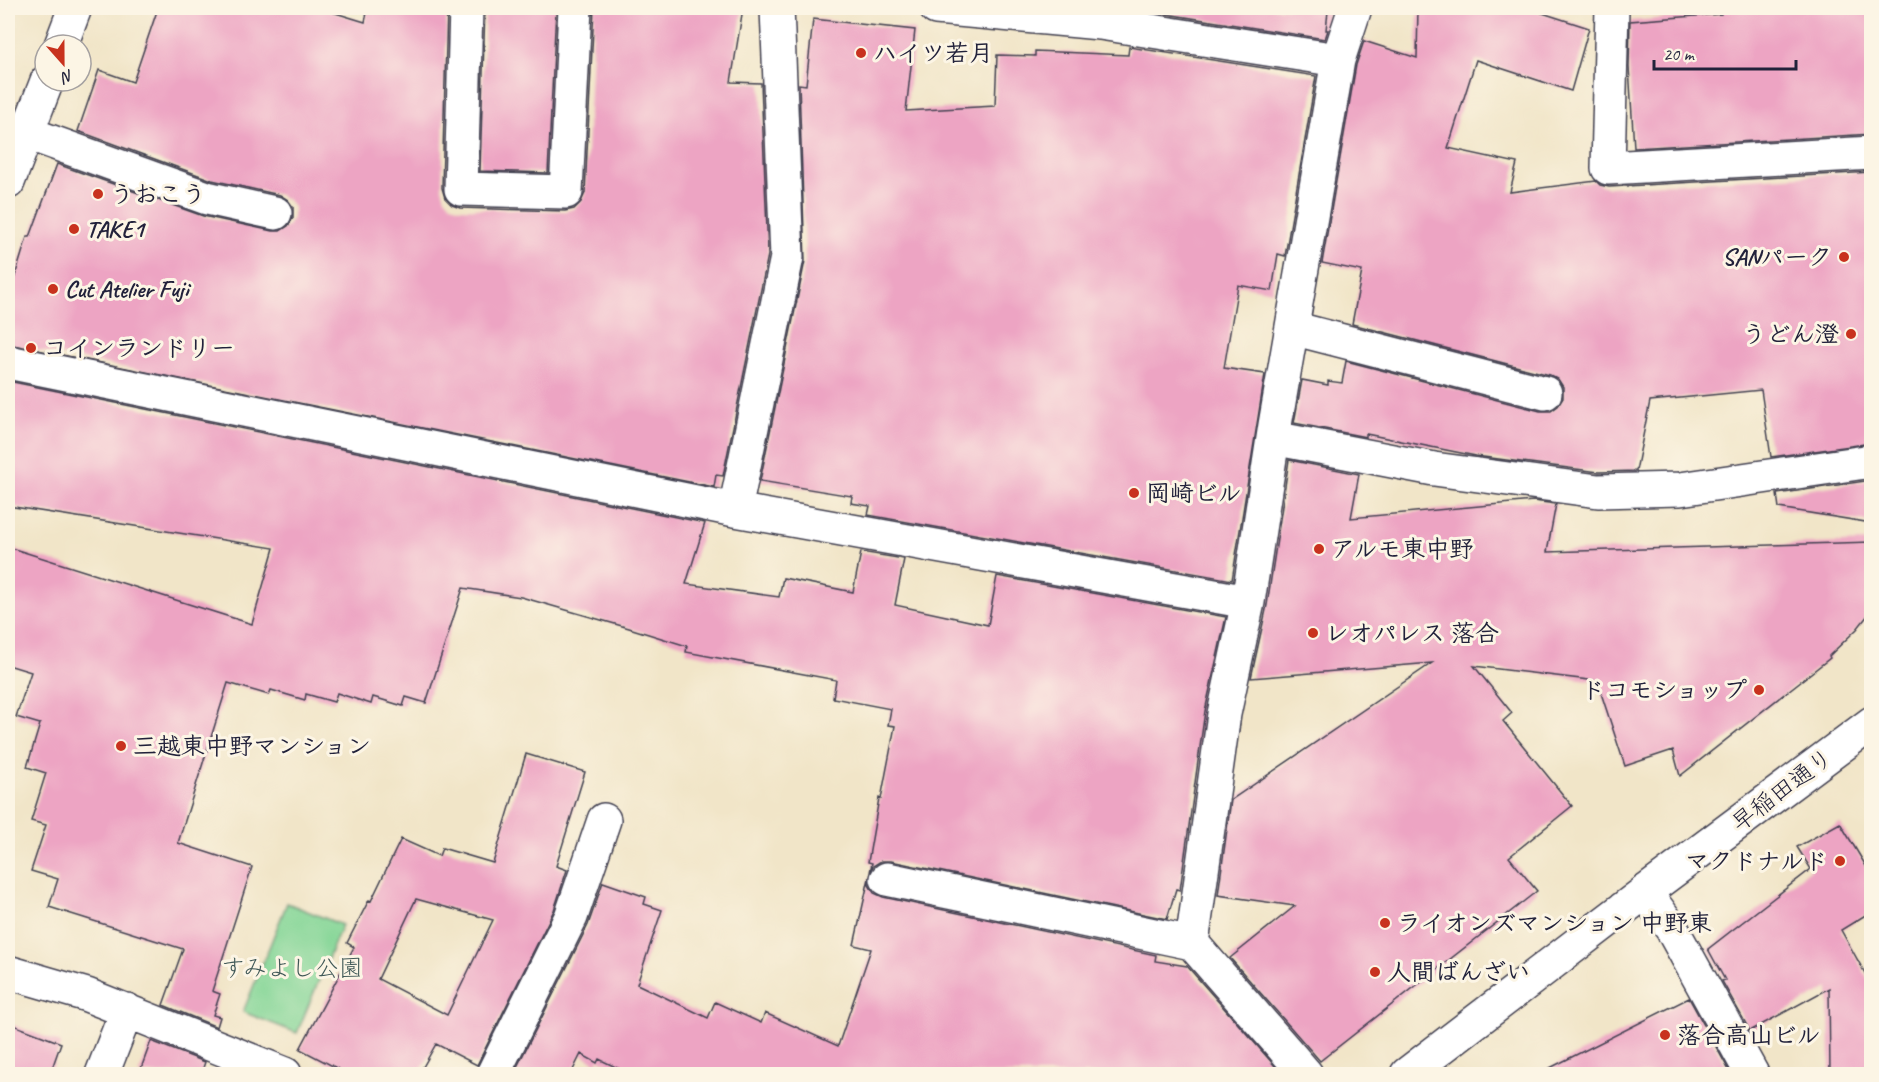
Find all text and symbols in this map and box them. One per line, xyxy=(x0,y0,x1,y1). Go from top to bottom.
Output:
north arrow xyxy=(33,33,93,93)
scale bar xyxy=(1654,33,1796,71)
place label: ハイツ若月 xyxy=(873,38,993,68)
text: 20 m xyxy=(1663,43,1696,65)
marker: ハイツ若月 xyxy=(854,46,868,60)
text: N xyxy=(57,65,76,88)
place label: うおこう xyxy=(110,179,206,209)
marker: うおこう xyxy=(91,187,105,201)
place label: TAKE1 xyxy=(86,214,147,244)
marker: TAKE1 xyxy=(67,222,81,236)
place label: SANパーク xyxy=(1722,242,1832,272)
marker: SANパーク xyxy=(1837,250,1851,264)
place label: Cut Atelier Fuji xyxy=(65,274,192,304)
marker: Cut Atelier Fuji xyxy=(46,282,60,296)
place label: うどん澄 xyxy=(1742,319,1839,349)
marker: うどん澄 xyxy=(1844,327,1858,341)
place label: コインランドリー xyxy=(43,333,235,363)
marker: コインランドリー xyxy=(24,341,38,355)
place label: 岡崎ビル xyxy=(1146,478,1242,508)
marker: 岡崎ビル xyxy=(1127,486,1141,500)
place label: アルモ東中野 xyxy=(1331,534,1474,564)
marker: アルモ東中野 xyxy=(1312,542,1326,556)
place label: レオパレス 落合 xyxy=(1325,618,1499,648)
marker: レオパレス 落合 xyxy=(1306,626,1320,640)
place label: ドコモショップ xyxy=(1581,675,1747,705)
marker: ドコモショップ xyxy=(1752,683,1766,697)
place label: 三越東中野マンション xyxy=(133,731,371,761)
marker: 三越東中野マンション xyxy=(114,739,128,753)
street label: 早稲田通り xyxy=(1725,742,1839,838)
place label: マクドナルド xyxy=(1685,846,1828,876)
marker: マクドナルド xyxy=(1833,854,1847,868)
place label: ライオンズマンション 中野東 xyxy=(1397,908,1712,938)
marker: ライオンズマンション 中野東 xyxy=(1378,916,1392,930)
park label: すみよし公園 xyxy=(221,953,363,983)
place label: 人間ばんざい xyxy=(1387,957,1530,987)
marker: 人間ばんざい xyxy=(1368,965,1382,979)
place label: 落合高山ビル xyxy=(1677,1020,1821,1050)
marker: 落合高山ビル xyxy=(1658,1028,1672,1042)

